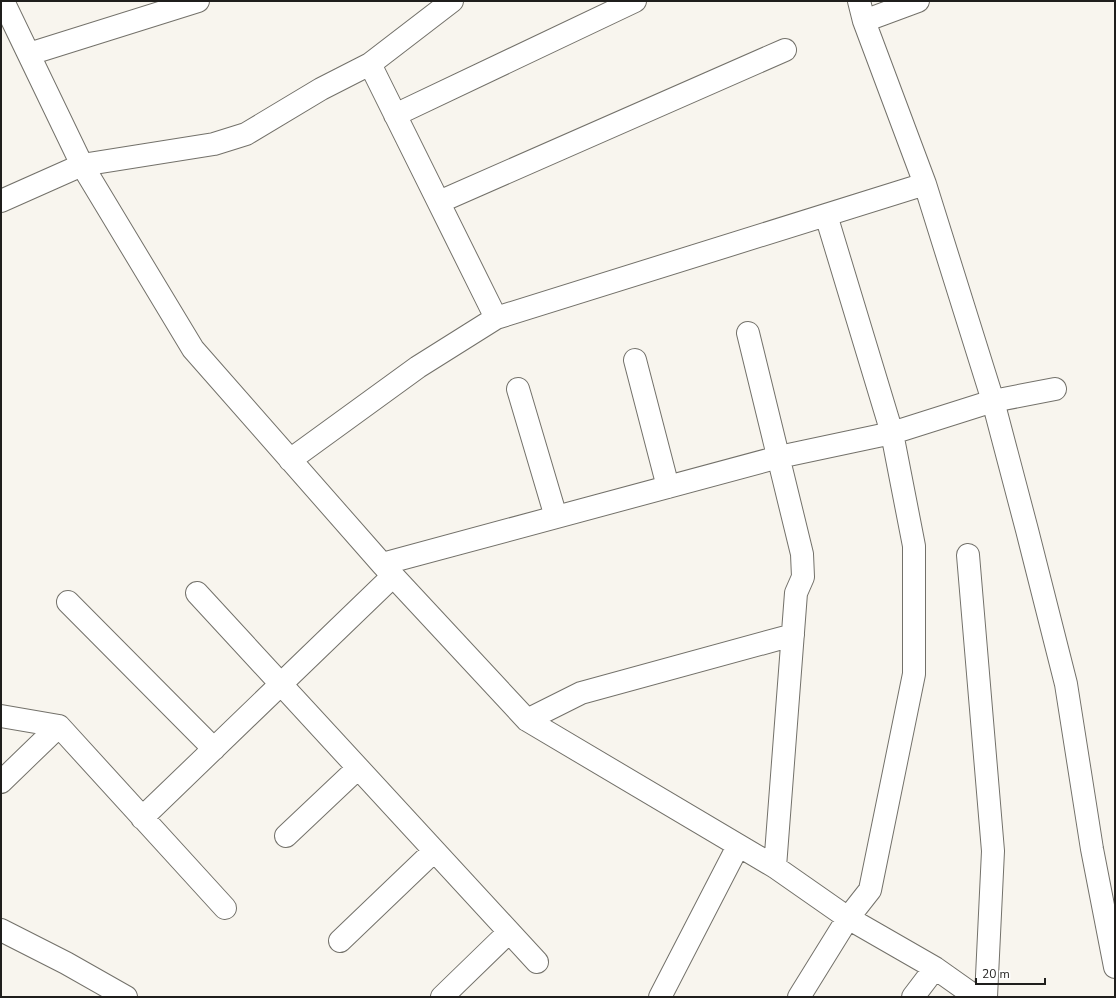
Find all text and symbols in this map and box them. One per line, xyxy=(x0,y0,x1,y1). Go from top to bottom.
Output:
scale bar xyxy=(976,960,1045,986)
text: 20 m xyxy=(982,966,1010,982)

